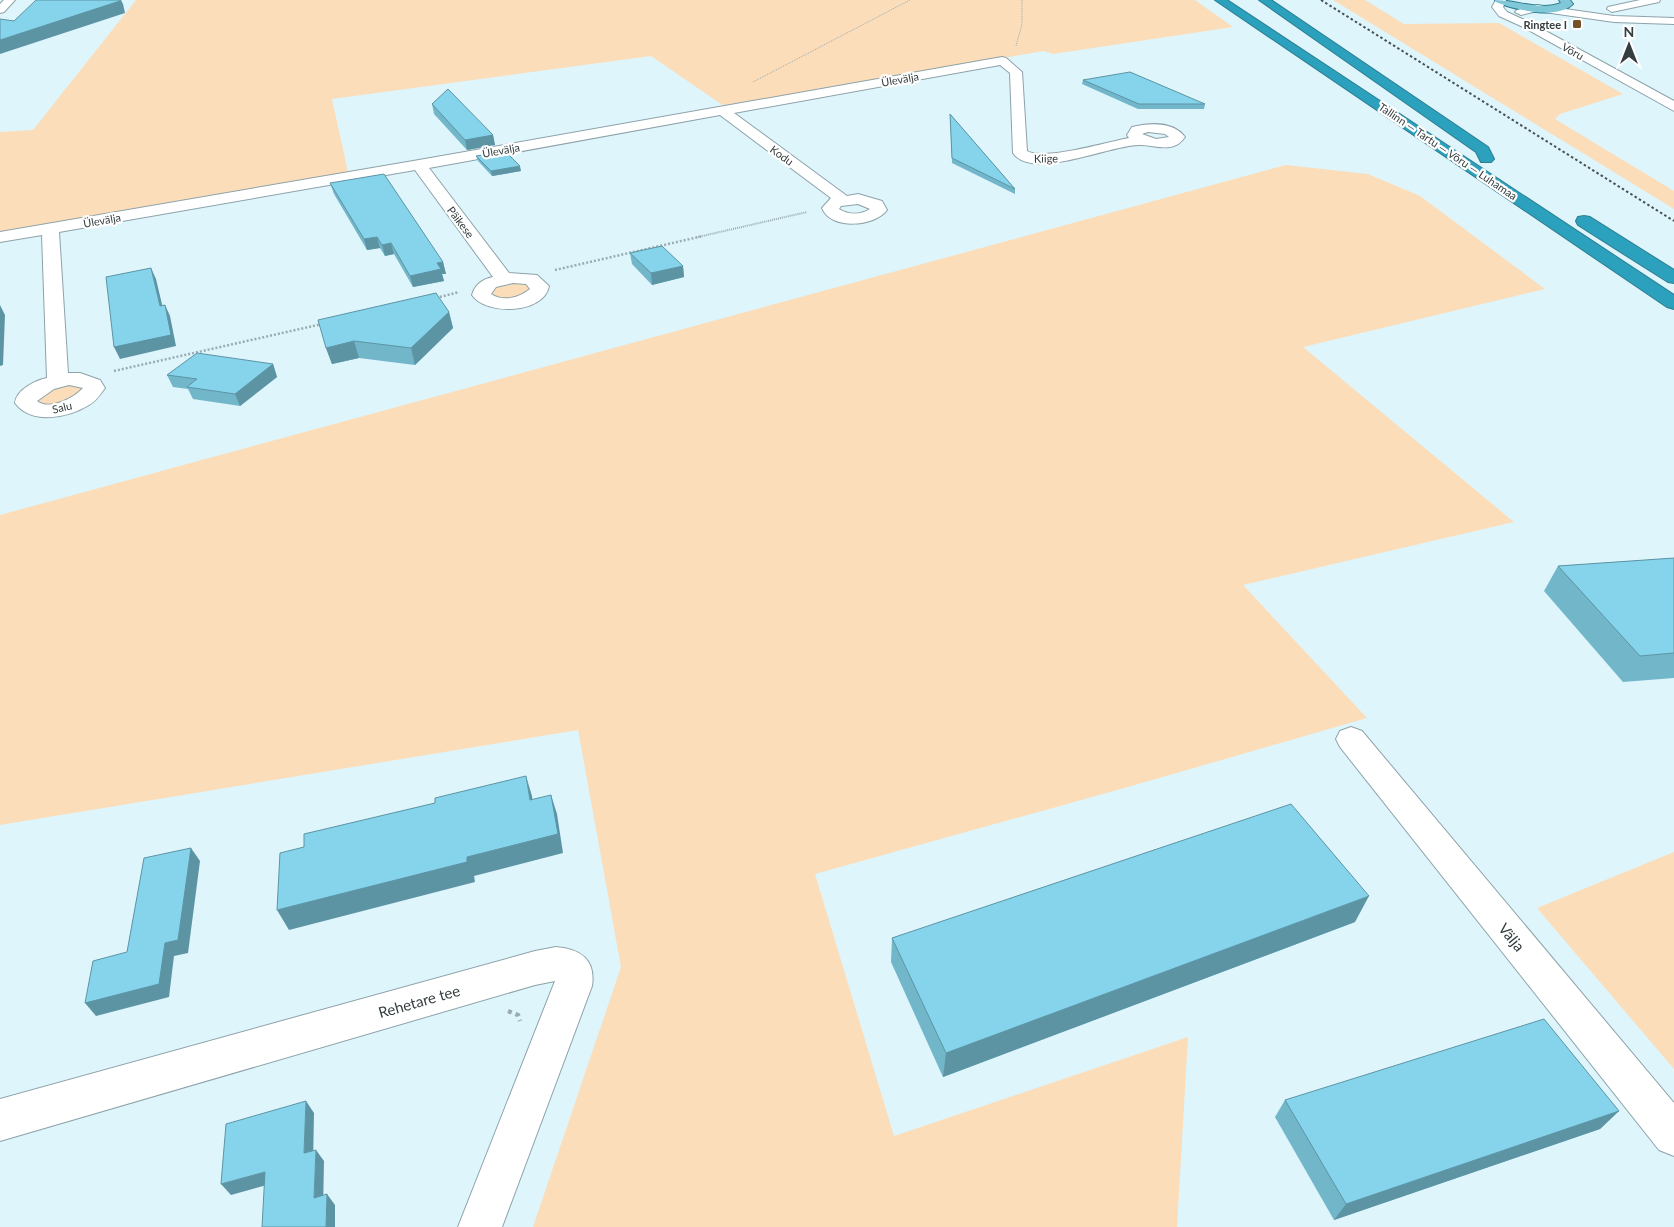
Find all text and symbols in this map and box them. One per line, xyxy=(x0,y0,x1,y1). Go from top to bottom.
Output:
place label: Ringtee I xyxy=(1523,18,1567,31)
marker: Ringtee I xyxy=(1571,18,1583,30)
north arrow xyxy=(1604,20,1654,70)
text: N xyxy=(1624,23,1634,40)
street label: Võru xyxy=(1560,40,1586,62)
street label: Ülevälja xyxy=(880,69,920,89)
street label: Tallinn — Tartu — Võru — Luhamaa xyxy=(1376,100,1520,202)
street label: Ülevälja xyxy=(481,140,521,160)
street label: Kodu xyxy=(768,142,796,168)
street label: Kiige xyxy=(1034,151,1058,165)
street label: Päikese xyxy=(445,204,477,241)
street label: Ülevälja xyxy=(82,210,122,230)
street label: Salu xyxy=(51,398,73,416)
street label: Välja xyxy=(1495,919,1529,955)
street label: Rehetare tee xyxy=(376,981,462,1021)

